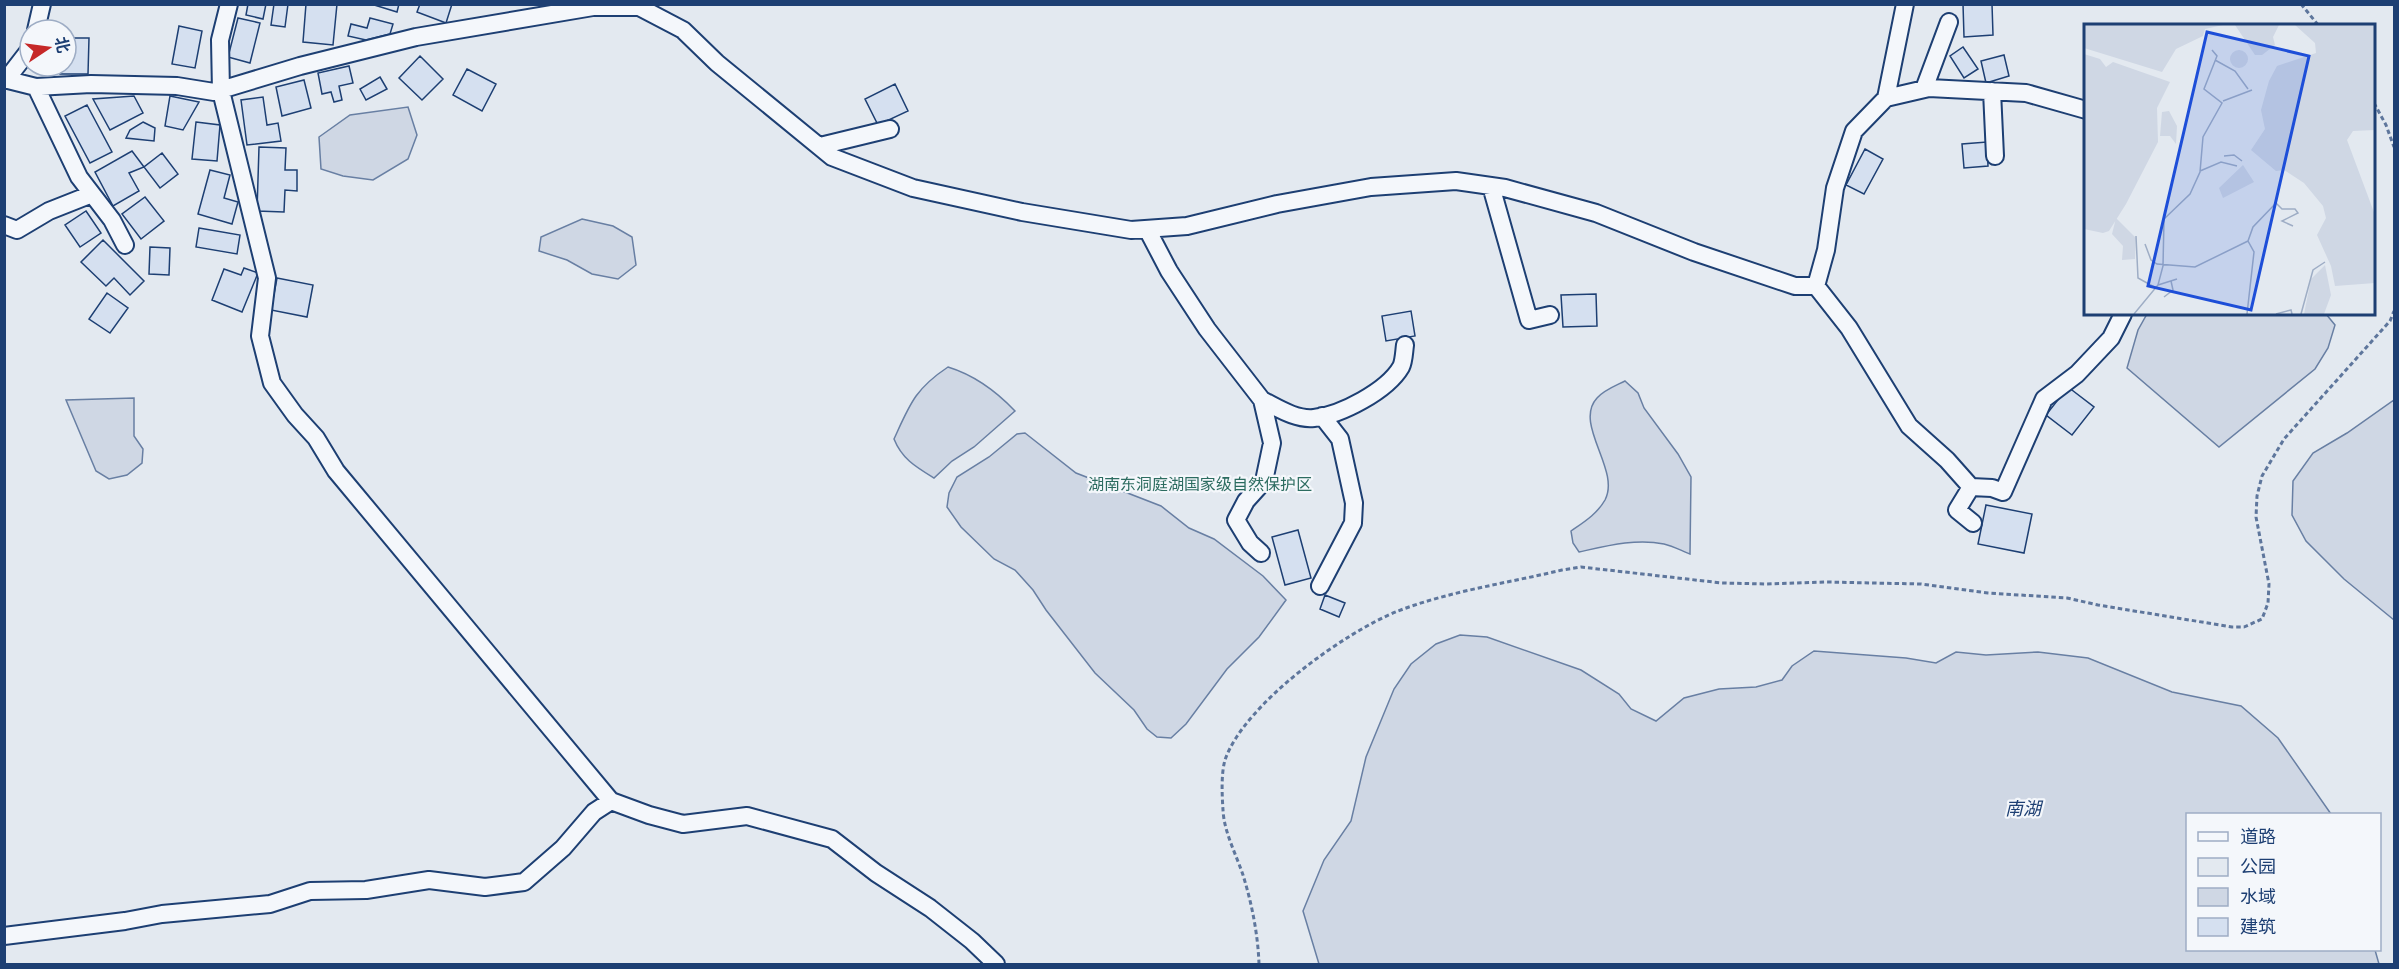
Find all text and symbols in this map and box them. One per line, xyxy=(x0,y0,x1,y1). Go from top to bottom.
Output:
north arrow xyxy=(18,18,78,78)
inset map xyxy=(2084,24,2375,315)
text: 北 xyxy=(50,35,74,55)
park label: 湖南东洞庭湖国家级自然保护区 xyxy=(1088,474,1312,495)
water label: 南湖 xyxy=(2005,797,2044,820)
legend xyxy=(2186,813,2381,951)
text: 道路 xyxy=(2240,825,2276,848)
text: 公园 xyxy=(2240,855,2276,878)
text: 水域 xyxy=(2240,885,2276,908)
text: 建筑 xyxy=(2240,915,2276,938)

